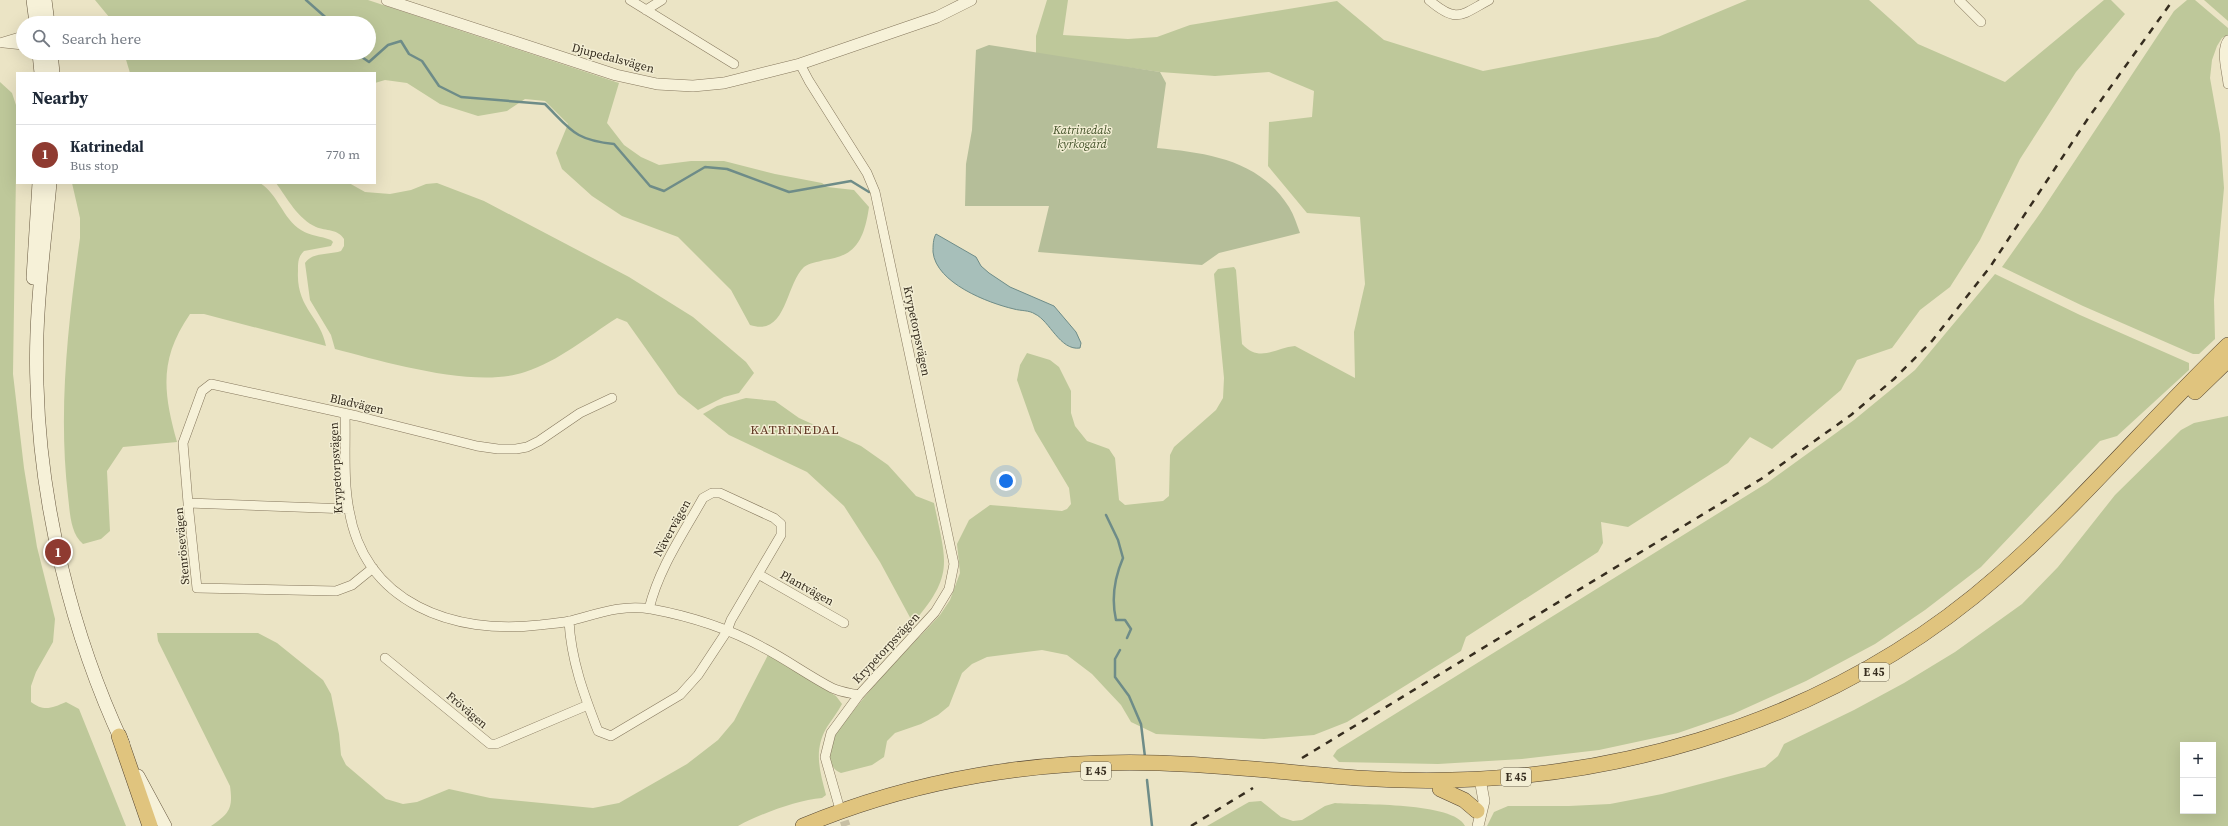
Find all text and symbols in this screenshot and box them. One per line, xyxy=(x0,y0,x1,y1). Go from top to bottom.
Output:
search box xyxy=(16,16,376,60)
icon: search xyxy=(30,27,52,49)
text: Search here xyxy=(62,28,141,49)
street label: Djupedalsvägen xyxy=(570,39,656,77)
text: Nearby xyxy=(32,86,88,110)
park label: Katrinedals kyrkogård xyxy=(1052,122,1112,152)
text: Katrinedal xyxy=(70,136,144,157)
text: 1 xyxy=(41,146,49,163)
text: 770 m xyxy=(326,146,360,163)
text: Bus stop xyxy=(70,157,119,174)
street label: Krypetorpsvägen xyxy=(900,285,934,377)
street label: Bladvägen xyxy=(328,390,386,418)
district label: KATRINEDAL xyxy=(750,421,840,438)
street label: Krypetorpsvägen xyxy=(326,422,346,514)
your location xyxy=(996,471,1016,491)
street label: Nävervägen xyxy=(650,497,694,559)
street label: Stenrösevägen xyxy=(171,507,193,585)
pin: 1 xyxy=(45,537,71,567)
street label: Plantvägen xyxy=(777,567,837,609)
street label: Krypetorpsvägen xyxy=(849,609,923,687)
road number: E 45 xyxy=(1859,663,1889,681)
street label: Frövägen xyxy=(443,688,491,732)
map controls xyxy=(2180,742,2216,814)
button: + xyxy=(2180,742,2216,778)
road number: E 45 xyxy=(1081,762,1111,780)
road number: E 45 xyxy=(1501,768,1531,786)
button: − xyxy=(2180,778,2216,814)

